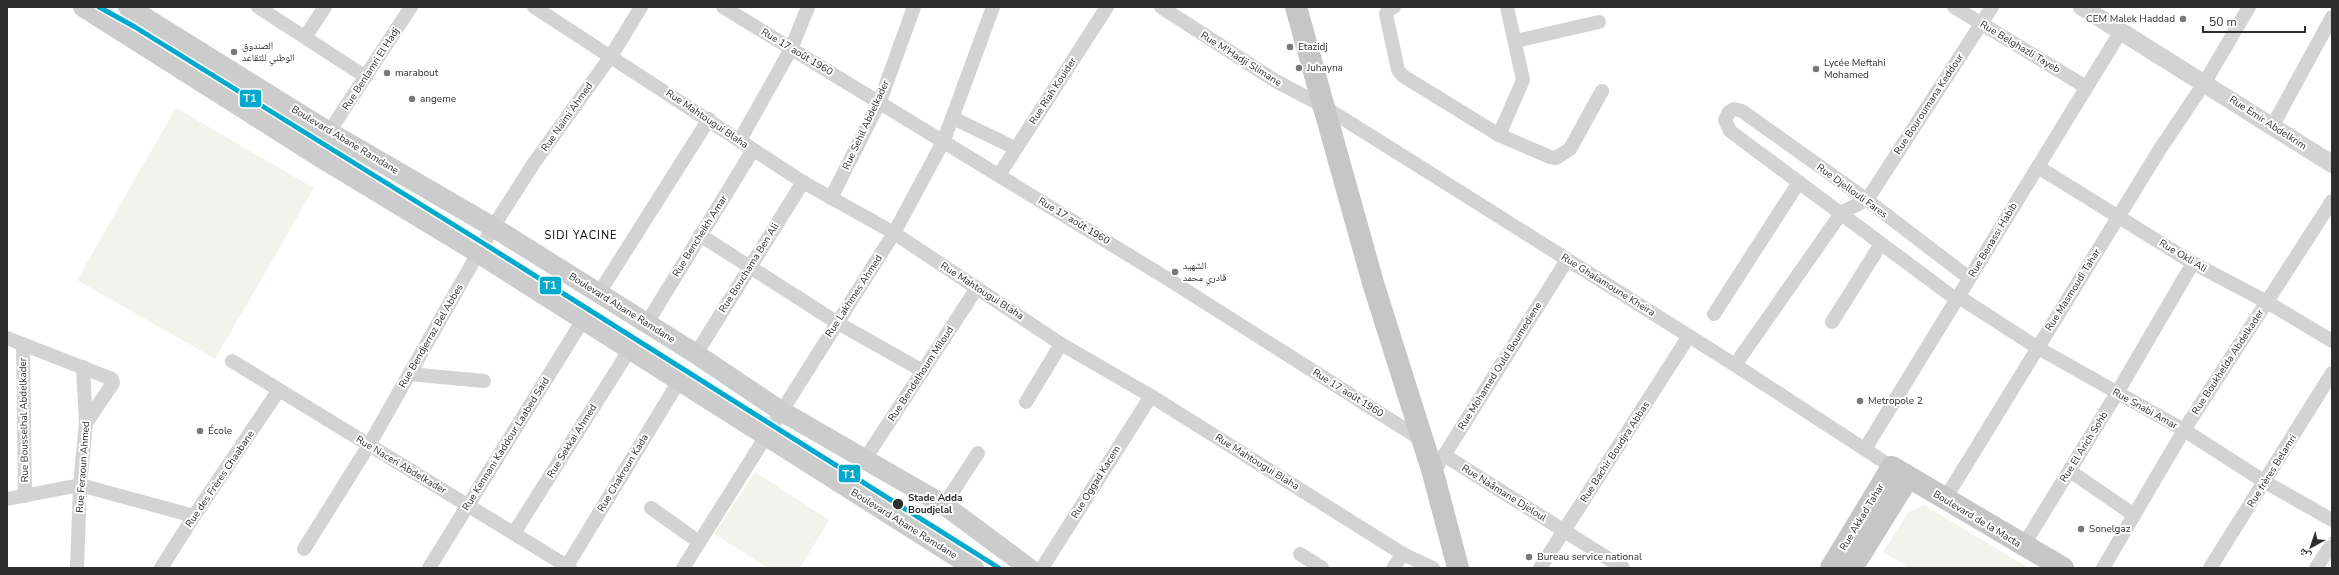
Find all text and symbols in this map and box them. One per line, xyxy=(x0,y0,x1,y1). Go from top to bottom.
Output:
scale bar xyxy=(2203,8,2305,34)
place label: CEM Malek Haddad xyxy=(2086,12,2175,26)
marker: CEM Malek Haddad xyxy=(2178,14,2188,24)
text: 50 m xyxy=(2209,14,2237,30)
street label: Rue Belghazli Tayeb xyxy=(1977,18,2063,77)
street label: Rue Benlamri El Hadj xyxy=(339,25,403,113)
street label: Rue 17 août 1960 xyxy=(759,25,835,79)
street label: Rue M'Hadji Slimane xyxy=(1198,28,1284,90)
place label: الصندوق الوطني للتقاعد xyxy=(242,39,295,66)
place label: Etazidj xyxy=(1298,40,1328,54)
marker: Etazidj xyxy=(1285,42,1295,52)
marker: الصندوق الوطني للتقاعد xyxy=(229,47,239,57)
street label: Rue Bouroumana Keddour xyxy=(1891,50,1967,157)
street label: Rue Riah Kouider xyxy=(1026,55,1080,127)
place label: Lycée Meftahi Mohamed xyxy=(1824,56,1886,82)
place label: Juhayna xyxy=(1306,61,1343,75)
marker: Juhayna xyxy=(1294,63,1304,73)
marker: Lycée Meftahi Mohamed xyxy=(1811,64,1821,74)
place label: marabout xyxy=(395,66,439,80)
marker: marabout xyxy=(382,68,392,78)
street label: Rue Sehil Abdelkader xyxy=(839,78,893,172)
street label: Rue Naïmi Ahmed xyxy=(538,80,596,154)
street label: Rue Mahtougui Blaha xyxy=(663,86,751,152)
line badge: T1 xyxy=(239,89,262,108)
text: T1 xyxy=(243,91,257,106)
place label: angeme xyxy=(420,92,456,106)
street label: Rue Emir Abdelkrim xyxy=(2227,93,2309,153)
marker: angeme xyxy=(407,94,417,104)
street label: Boulevard Abane Ramdane xyxy=(289,102,401,178)
street label: Rue Djellouli Fares xyxy=(1814,161,1890,222)
street label: Rue Bencheikh Amar xyxy=(669,192,731,280)
street label: Rue 17 août 1960 xyxy=(1036,194,1112,248)
street label: Rue Benassi Habib xyxy=(1965,200,2021,280)
street label: Rue Bouchama Ben Ali xyxy=(716,221,782,315)
district label: SIDI YACINE xyxy=(545,228,617,243)
street label: Rue Okli Ali xyxy=(2157,236,2209,276)
street label: Rue Masmoudi Tahar xyxy=(2042,246,2104,334)
street label: Rue Ghalamoune Kheïra xyxy=(1558,250,1658,320)
street label: Rue Lakhmes Ahmed xyxy=(822,252,886,340)
street label: Rue Mahtougui Blaha xyxy=(938,259,1026,323)
place label: الشهيد قادري محمد xyxy=(1183,259,1227,286)
marker: الشهيد قادري محمد xyxy=(1170,267,1180,277)
street label: Boulevard Abane Ramdane xyxy=(566,269,678,347)
line badge: T1 xyxy=(539,276,562,295)
text: T1 xyxy=(543,278,557,293)
street label: Rue Bendjerraz Bel Abbes xyxy=(395,281,467,390)
street label: Rue Mohamed Ould Boumediene xyxy=(1455,299,1545,433)
street label: Rue Boukhelda Abdelkader xyxy=(2189,306,2268,417)
street label: Rue Bendelhoum Miloud xyxy=(885,324,957,424)
street label: Rue Bousselhal Abdelkader xyxy=(16,357,32,482)
street label: Rue 17 août 1960 xyxy=(1310,366,1386,420)
street label: Rue Kennani Kaddour Laabed Said xyxy=(459,375,553,513)
street label: Rue Snabi Amar xyxy=(2110,385,2181,433)
place label: Metropole 2 xyxy=(1868,394,1923,408)
marker: Metropole 2 xyxy=(1855,396,1865,406)
street label: Rue Bachir Boudjra Abbas xyxy=(1577,399,1653,505)
street label: Rue Sekkai Ahmed xyxy=(544,401,600,481)
street label: Rue El Arich Sohb xyxy=(2057,409,2111,485)
street label: Rue Feraoun Ahmed xyxy=(73,421,93,513)
place label: École xyxy=(208,424,232,438)
marker: École xyxy=(195,426,205,436)
street label: Rue des Frères Chaabane xyxy=(182,428,258,530)
street label: Rue Mahtougui Blaha xyxy=(1212,430,1302,494)
street label: Rue Chakroun Kada xyxy=(594,431,652,515)
street label: Rue Naceri Abdelkader xyxy=(353,432,449,498)
street label: Rue frères Belamri xyxy=(2244,432,2300,510)
street label: Rue Oggad Kacem xyxy=(1068,443,1124,521)
street label: Rue Naâmane Djeloul xyxy=(1459,461,1549,525)
line badge: T1 xyxy=(838,464,861,483)
text: T1 xyxy=(842,467,856,482)
street label: Rue Akkad Tahar xyxy=(1836,480,1888,553)
street label: Boulevard Abane Ramdane xyxy=(848,485,960,563)
street label: Boulevard de la Macta xyxy=(1930,487,2024,551)
place label: Stade Adda Boudjelal xyxy=(908,491,963,517)
marker: Stade Adda Boudjelal xyxy=(891,497,905,511)
place label: Sonelgaz xyxy=(2089,522,2131,536)
marker: Sonelgaz xyxy=(2076,524,2086,534)
north arrow xyxy=(2291,527,2331,567)
text: ش xyxy=(2295,545,2314,564)
place label: Bureau service national xyxy=(1537,550,1642,564)
marker: Bureau service national xyxy=(1524,552,1534,562)

